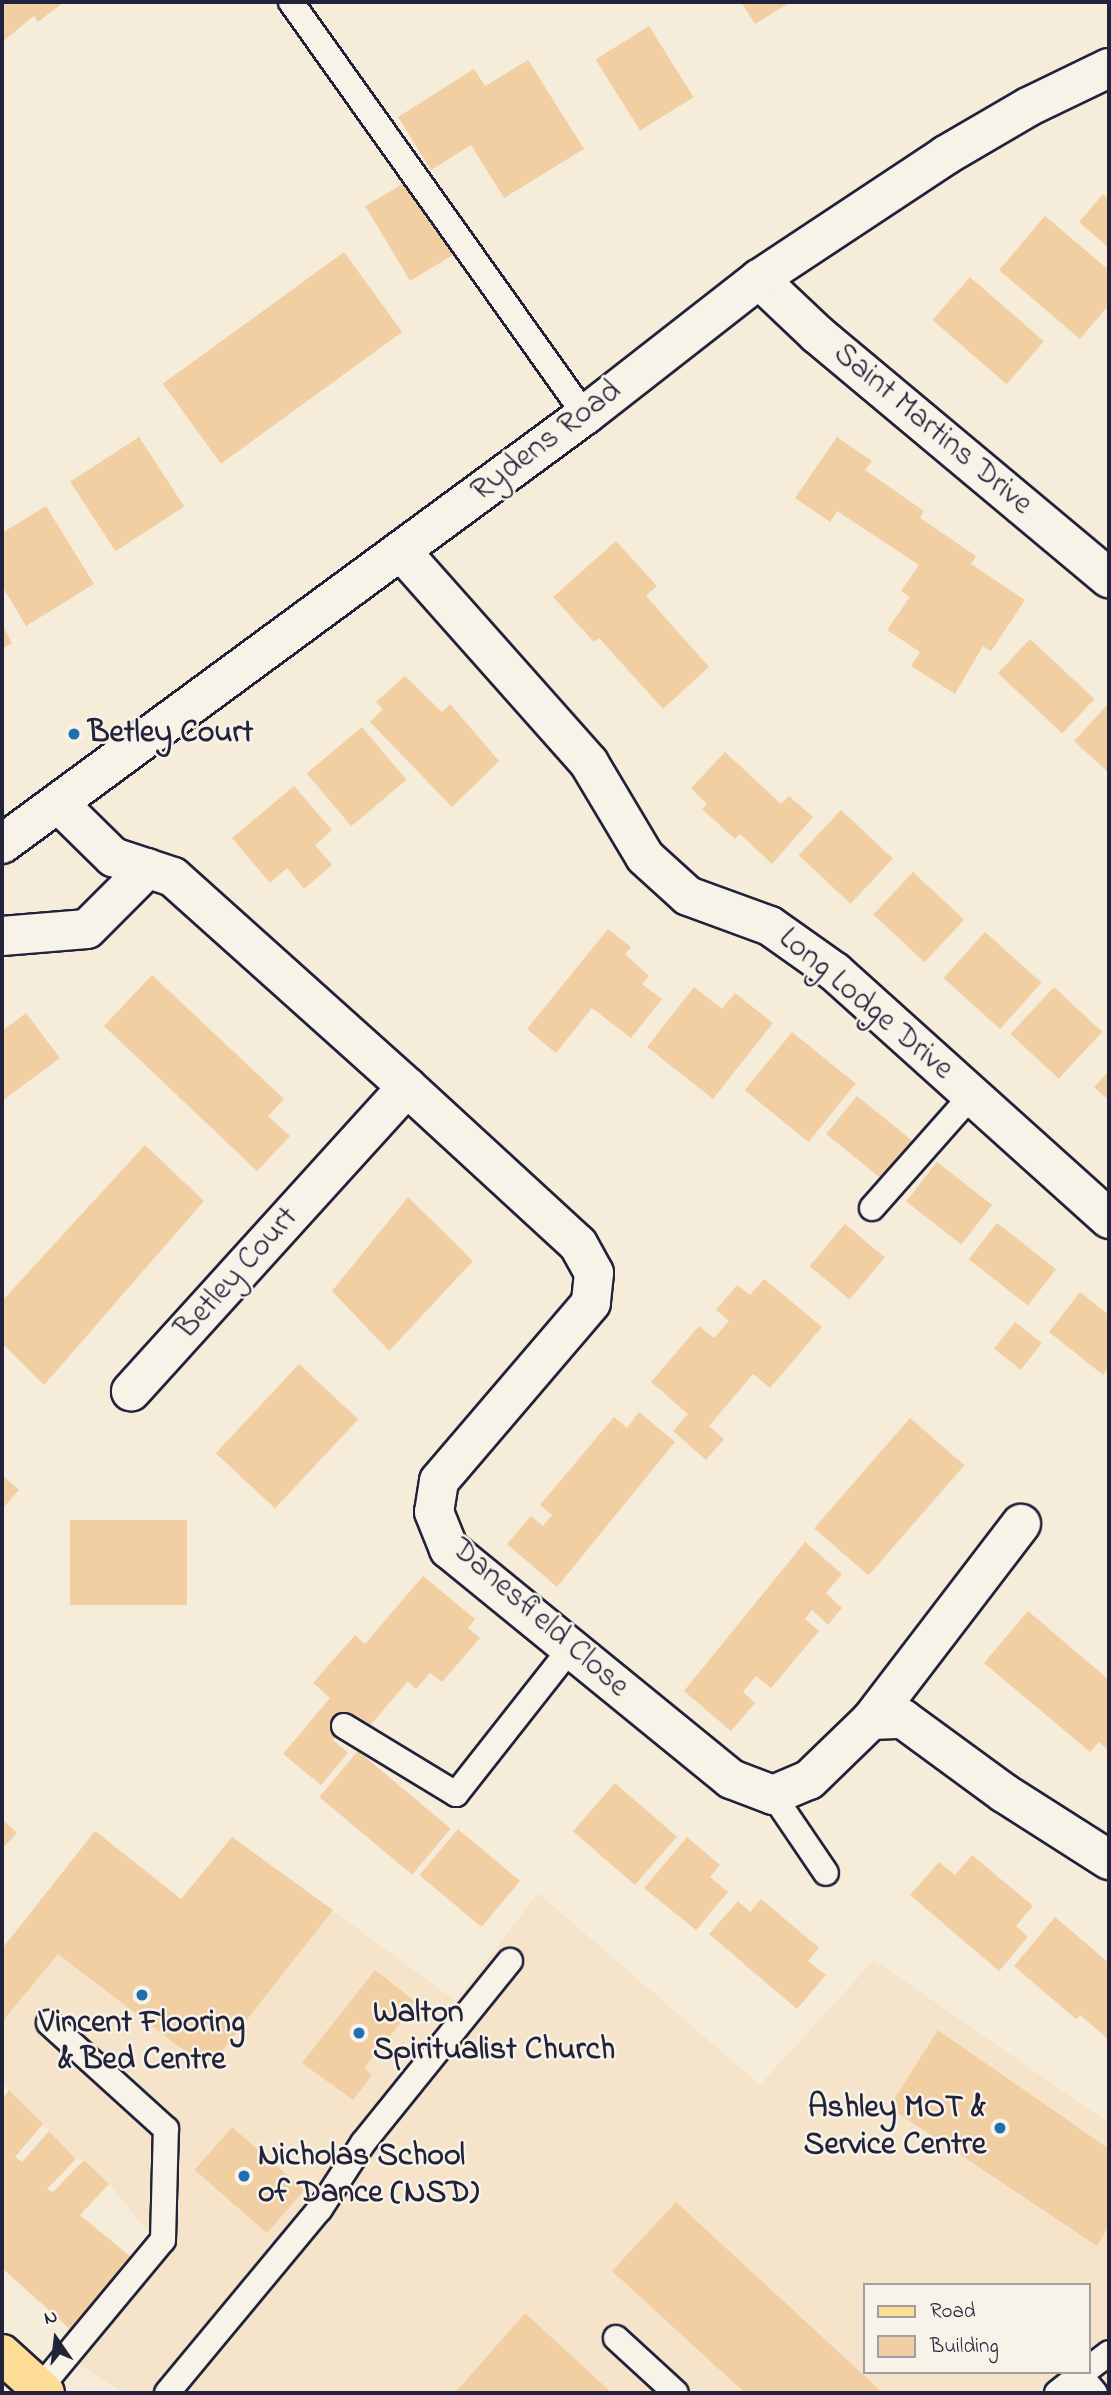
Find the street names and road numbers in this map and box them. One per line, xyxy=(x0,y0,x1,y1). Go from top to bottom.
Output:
street label: Saint Martins Drive xyxy=(825,336,1039,524)
street label: Rydens Road xyxy=(464,373,630,511)
street label: Long Lodge Drive xyxy=(770,921,960,1089)
street label: Betley Court xyxy=(168,1200,308,1348)
street label: Danesfield Close xyxy=(442,1531,636,1707)

